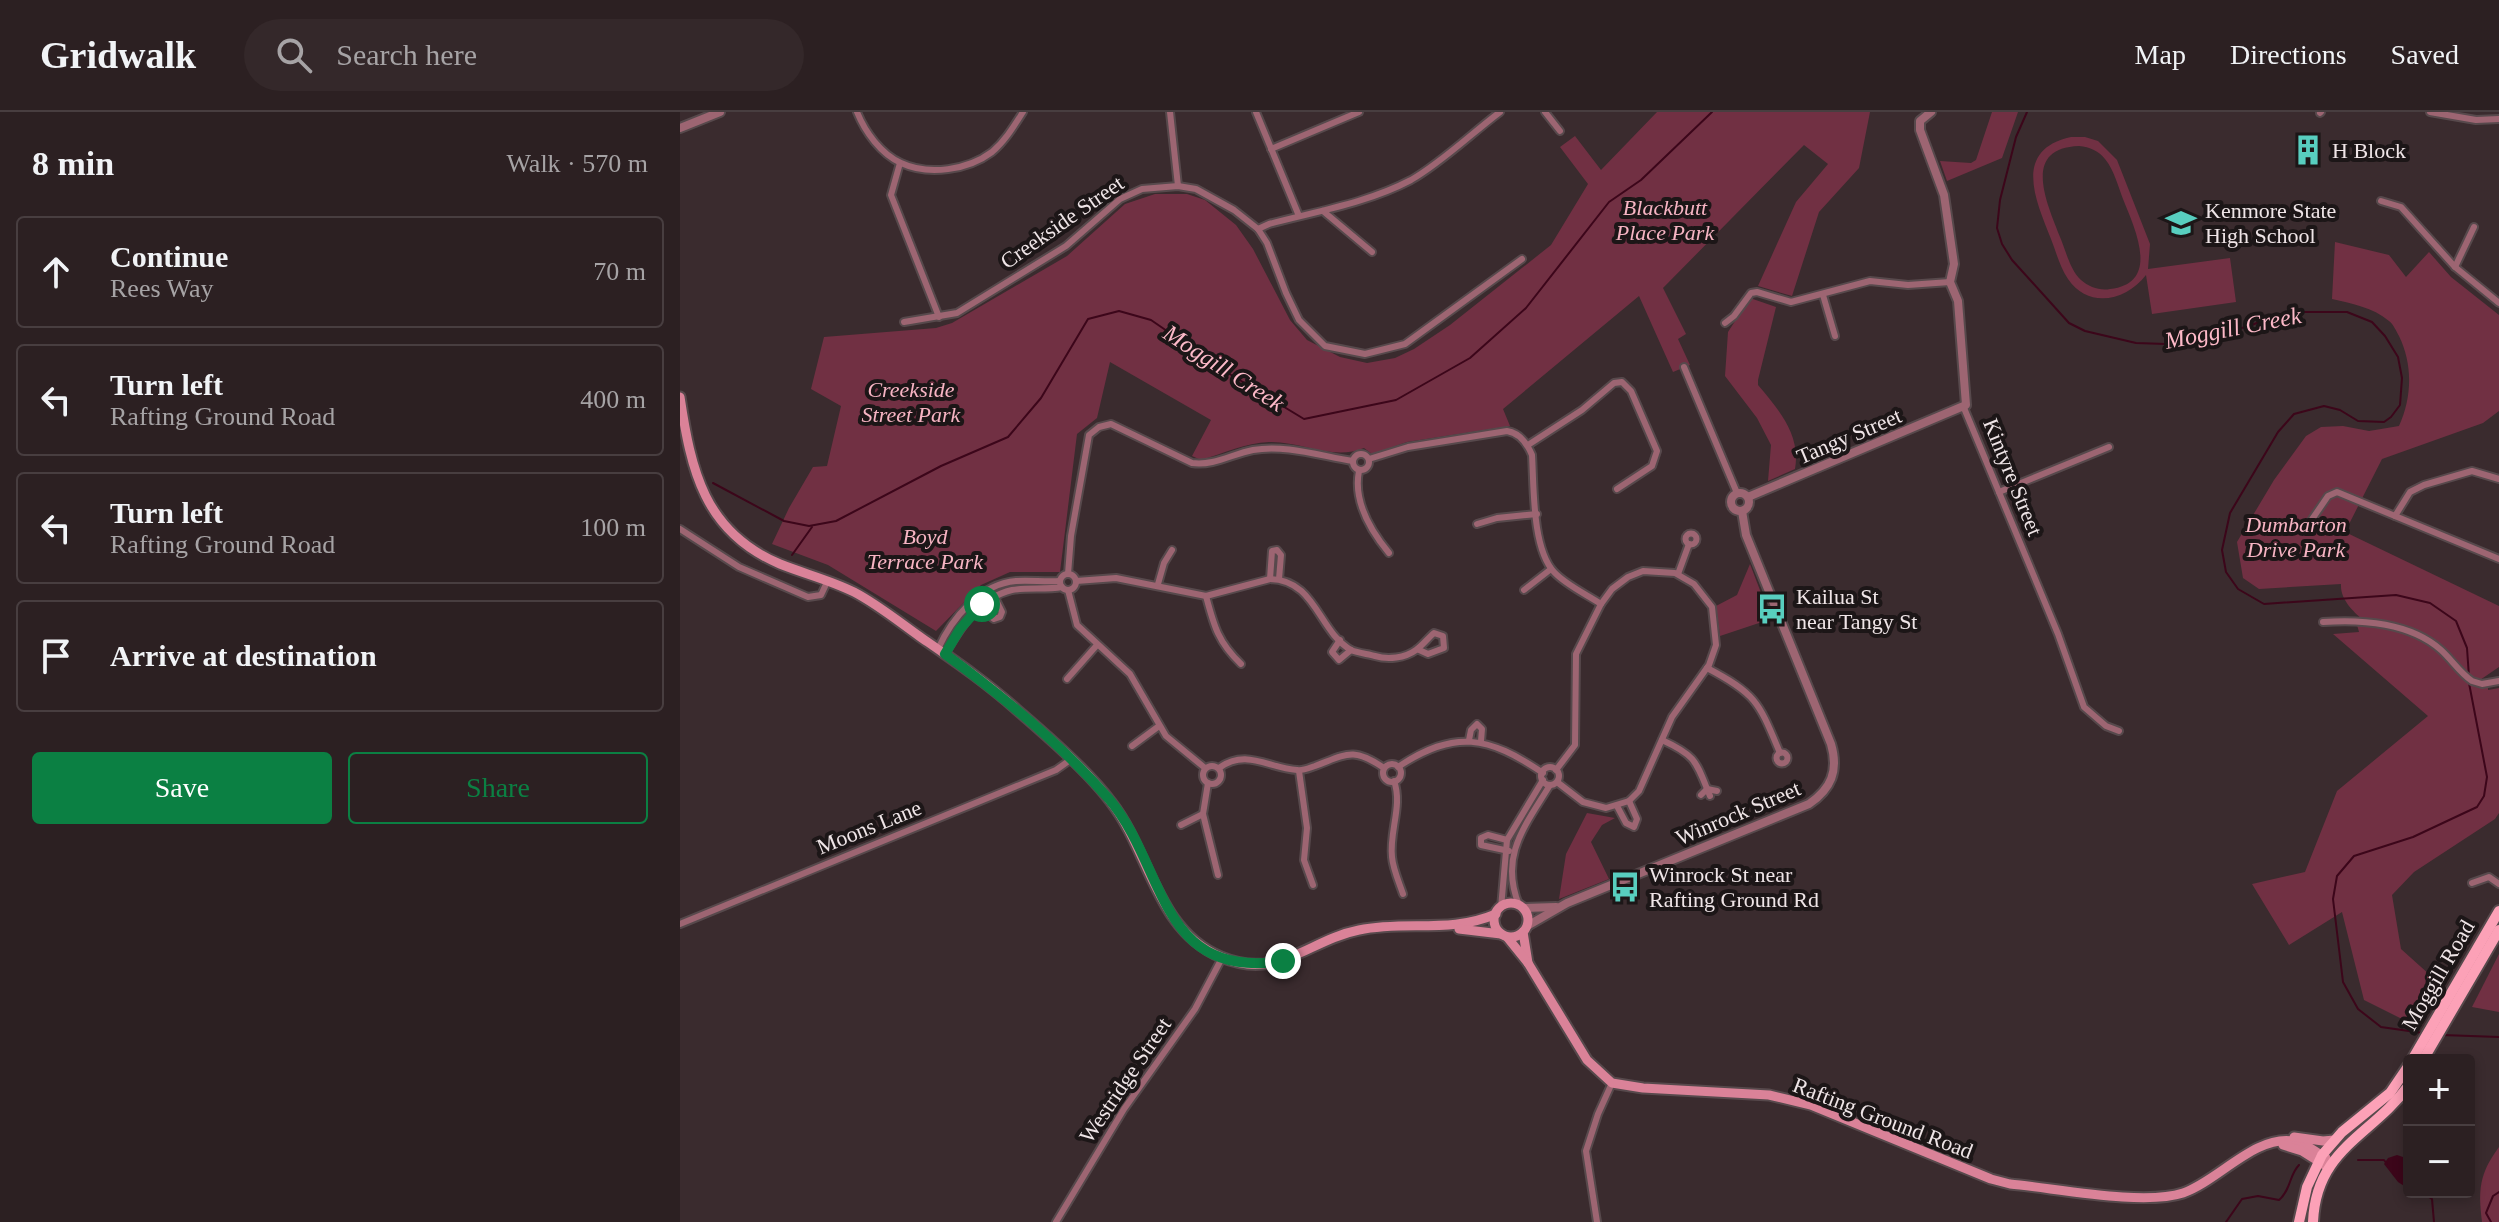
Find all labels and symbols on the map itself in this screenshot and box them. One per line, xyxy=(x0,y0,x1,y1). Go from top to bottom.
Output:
building icon: H Block xyxy=(2291,133,2325,167)
place label: H Block xyxy=(2332,138,2406,163)
street label: Creekside Street xyxy=(996,170,1128,274)
park label: Blackbutt Place Park xyxy=(1615,195,1715,245)
place label: Kenmore State High School xyxy=(2205,198,2336,248)
school or university icon: Kenmore State High School xyxy=(2164,206,2198,240)
water label: Moggill Creek xyxy=(2162,302,2304,354)
water label: Moggill Creek xyxy=(1158,319,1289,417)
park label: Creekside Street Park xyxy=(862,377,962,427)
street label: Tangy Street xyxy=(1793,403,1905,469)
street label: Kintyre Street xyxy=(1978,415,2048,539)
park label: Dumbarton Drive Park xyxy=(2244,512,2347,562)
park label: Boyd Terrace Park xyxy=(867,524,984,574)
place label: Kailua St near Tangy St xyxy=(1796,584,1917,634)
route start xyxy=(964,586,1000,622)
bus stop icon: Kailua St near Tangy St xyxy=(1755,592,1789,626)
street label: Winrock Street xyxy=(1672,776,1804,850)
street label: Moons Lane xyxy=(813,795,925,859)
place label: Winrock St near Rafting Ground Rd xyxy=(1649,862,1819,912)
bus stop icon: Winrock St near Rafting Ground Rd xyxy=(1608,870,1642,904)
street label: Moggill Road xyxy=(2396,916,2480,1034)
route end xyxy=(1265,943,1301,979)
street label: Westridge Street xyxy=(1074,1013,1176,1147)
street label: Rafting Ground Road xyxy=(1790,1072,1976,1164)

